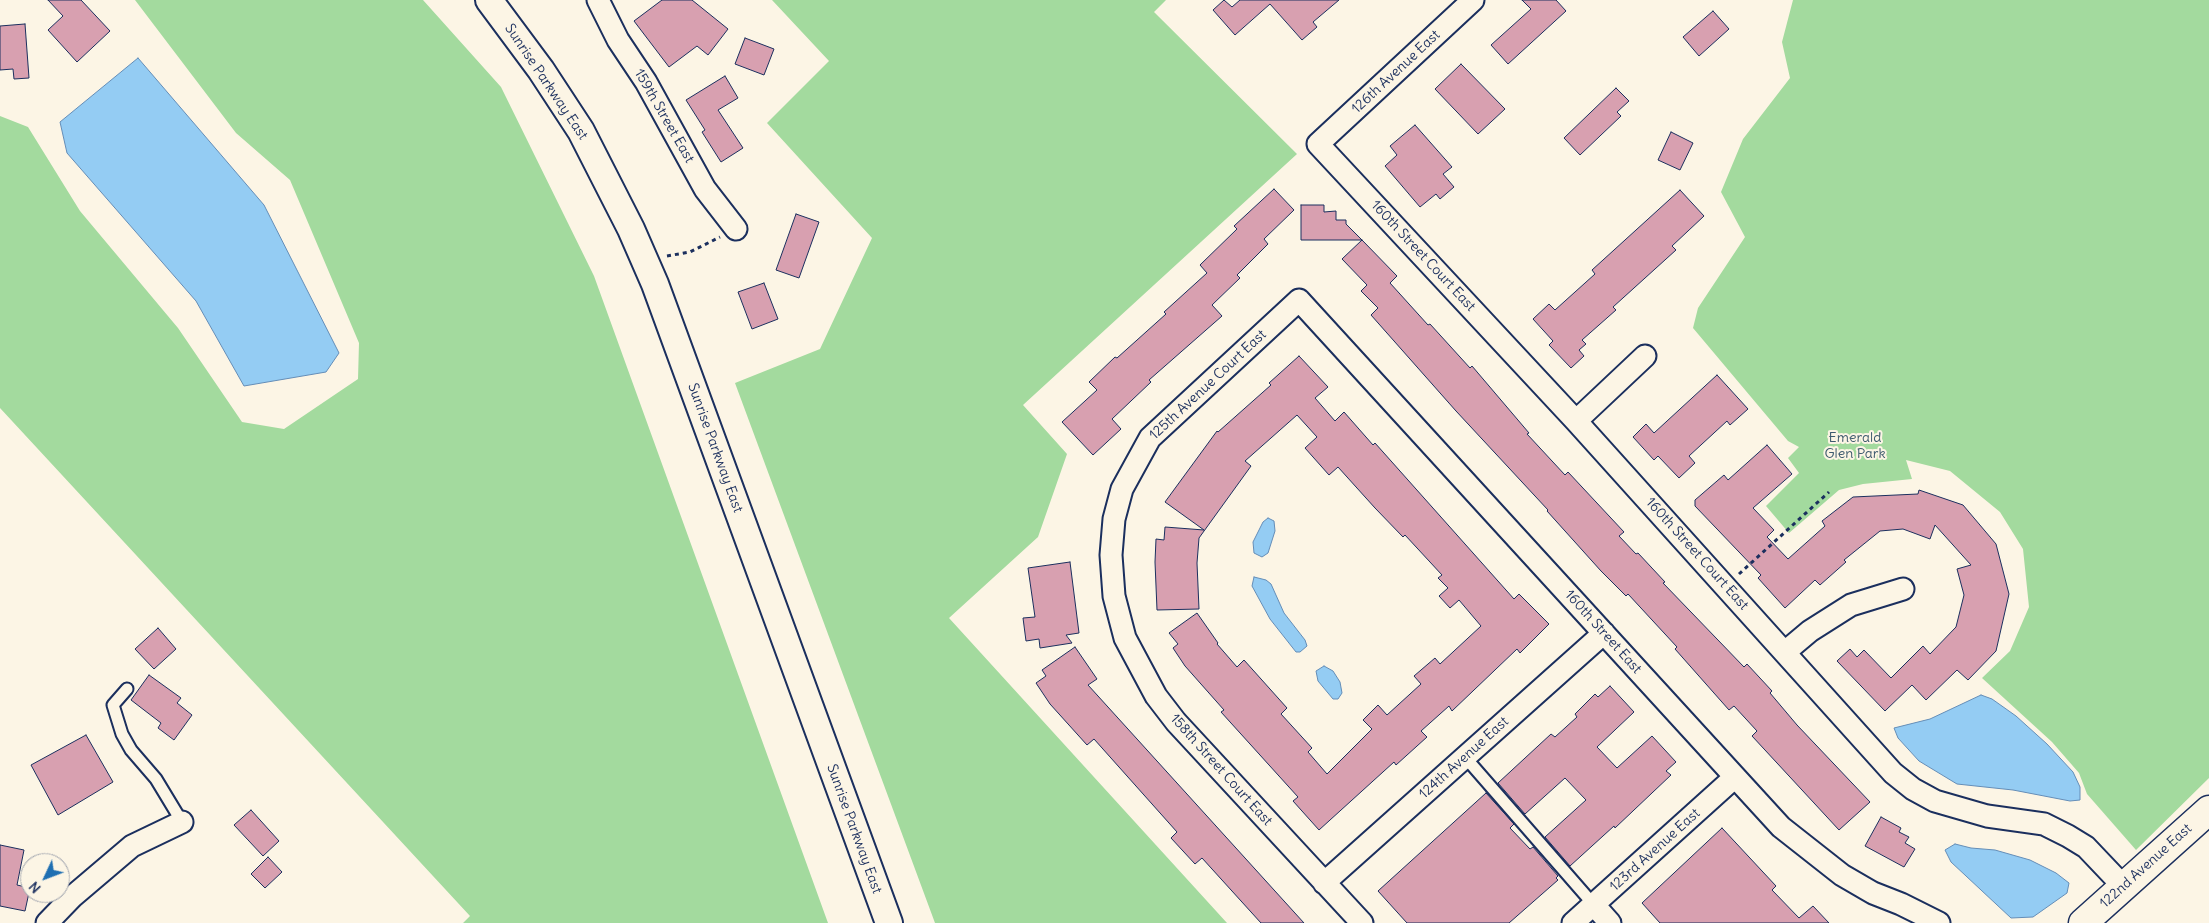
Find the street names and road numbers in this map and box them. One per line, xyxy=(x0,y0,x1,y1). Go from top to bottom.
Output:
street label: Sunrise Parkway East xyxy=(501,21,591,143)
street label: 126th Avenue East xyxy=(1348,27,1444,117)
street label: 159th Street East xyxy=(630,66,698,166)
street label: 160th Street Court East xyxy=(1367,197,1479,315)
street label: 125th Avenue Court East xyxy=(1146,326,1270,444)
street label: Sunrise Parkway East xyxy=(684,381,746,515)
street label: 160th Street Court East xyxy=(1642,494,1752,614)
street label: 160th Street East xyxy=(1561,587,1645,677)
street label: 158th Street Court East xyxy=(1166,711,1276,829)
street label: 124th Avenue East xyxy=(1416,713,1512,803)
street label: Sunrise Parkway East xyxy=(823,762,885,896)
street label: 123rd Avenue East xyxy=(1606,805,1704,895)
street label: 122nd Avenue East xyxy=(2097,820,2195,912)

